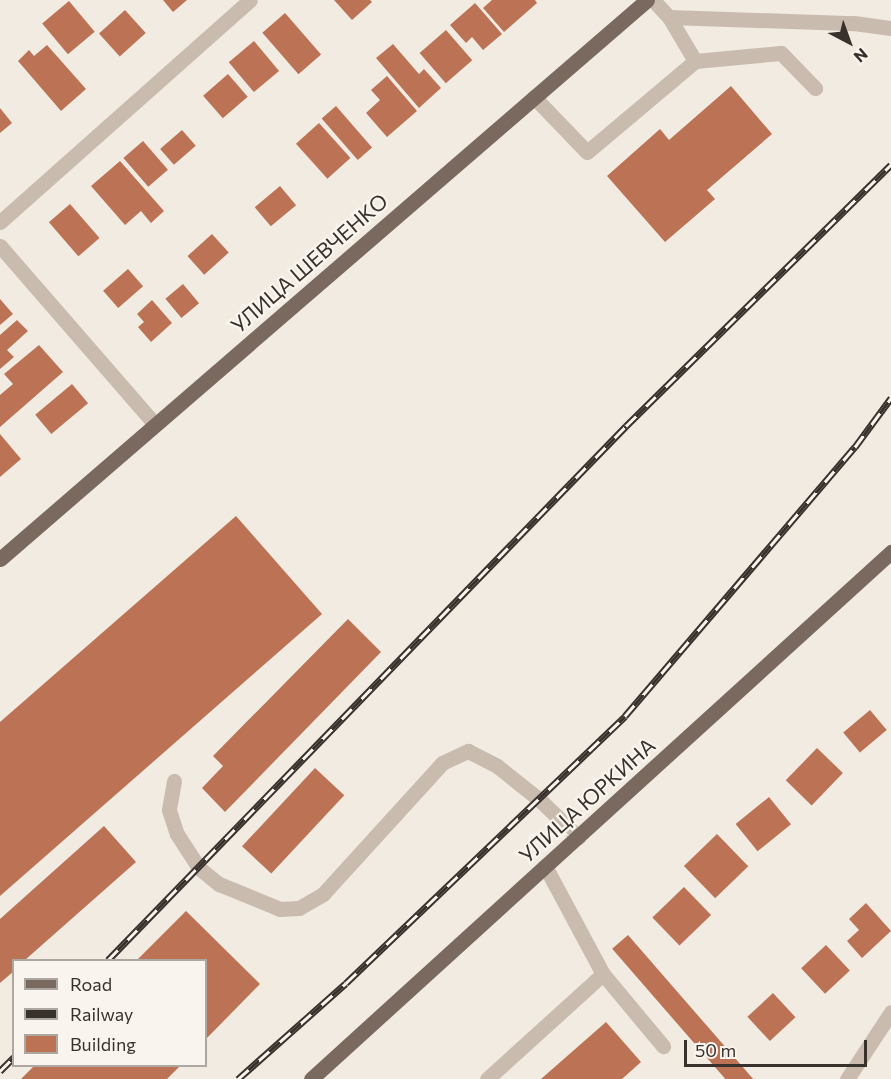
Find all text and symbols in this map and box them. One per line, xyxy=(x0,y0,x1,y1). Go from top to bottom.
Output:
north arrow xyxy=(819,12,879,72)
text: N xyxy=(850,45,872,67)
street label: УЛИЦА ШЕВЧЕНКО xyxy=(226,188,392,338)
street label: УЛИЦА ЮРКИНА xyxy=(514,732,660,868)
legend xyxy=(12,959,207,1067)
text: Road xyxy=(70,973,112,995)
text: Railway xyxy=(70,1003,133,1025)
scale bar xyxy=(687,1028,870,1066)
text: Building xyxy=(70,1033,136,1055)
text: 50 m xyxy=(695,1039,736,1061)

